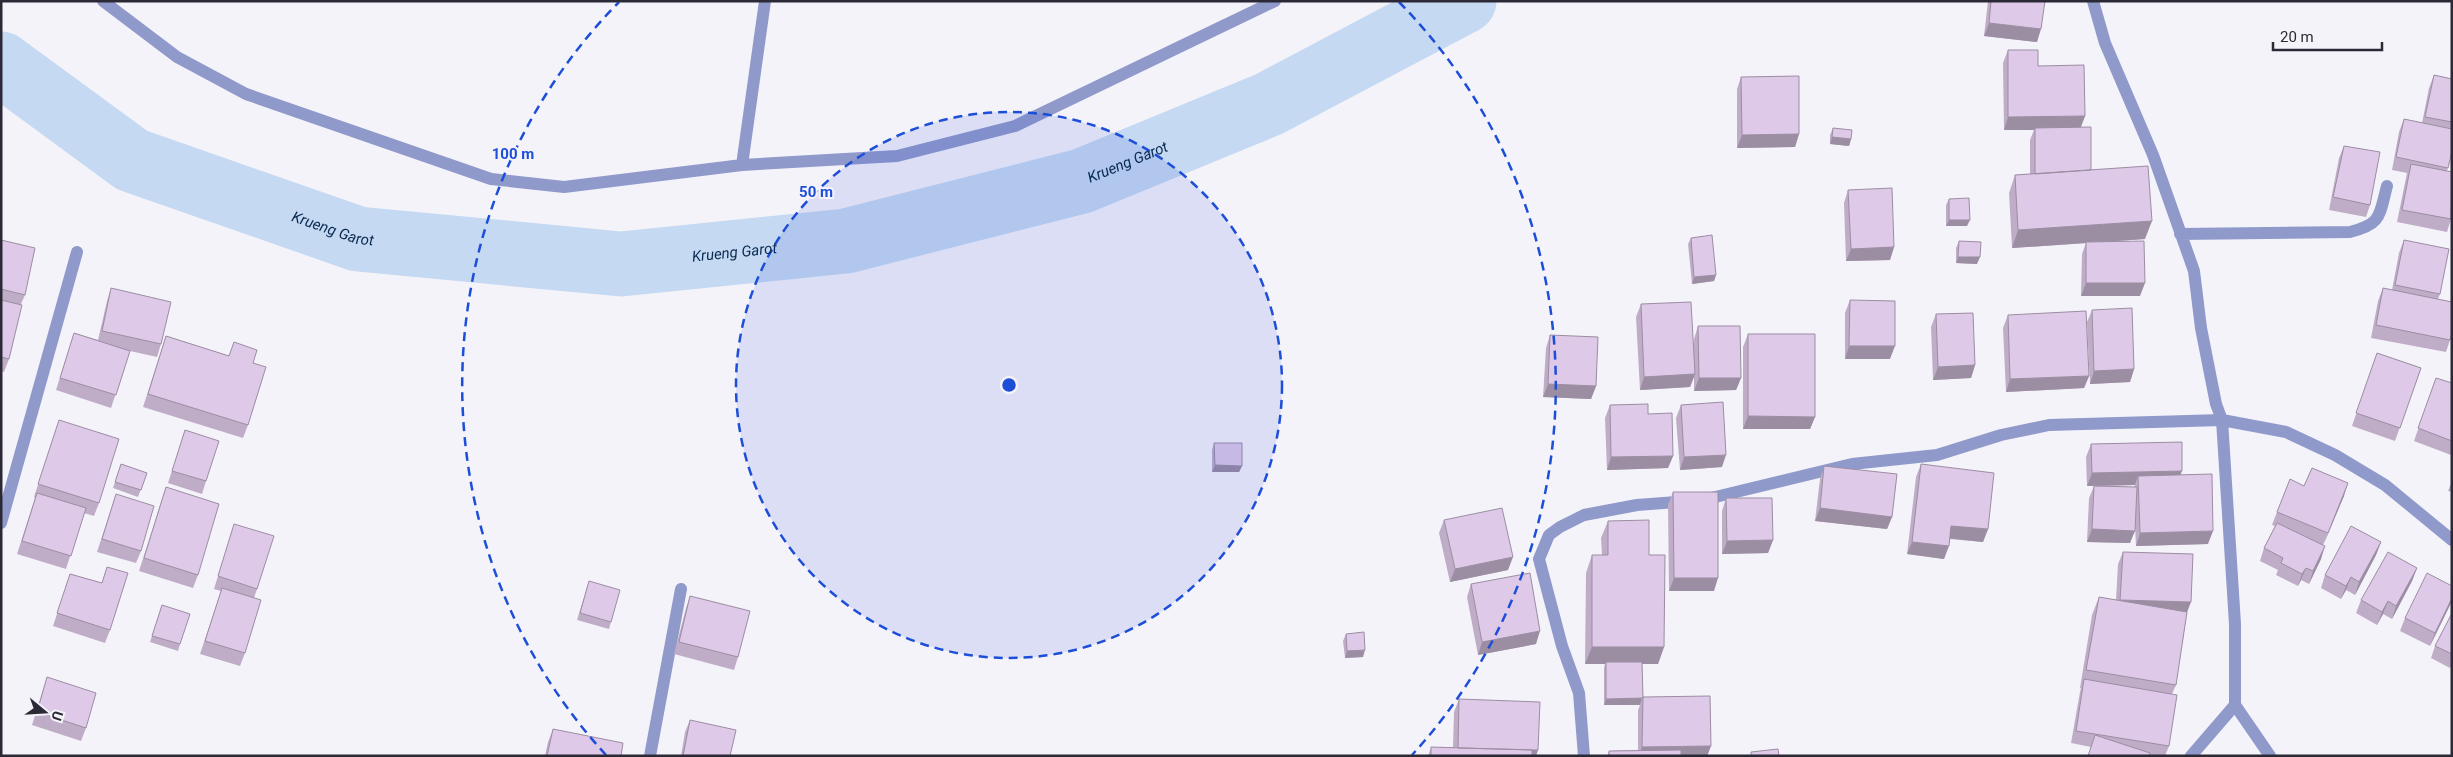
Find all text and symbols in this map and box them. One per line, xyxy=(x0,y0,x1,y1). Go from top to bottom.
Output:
scale bar xyxy=(2273,20,2382,52)
text: 20 m xyxy=(2280,28,2314,46)
water label: Krueng Garot xyxy=(1085,138,1171,187)
text: 100 m xyxy=(492,145,534,163)
text: 50 m xyxy=(799,183,833,201)
water label: Krueng Garot xyxy=(289,208,375,249)
water label: Krueng Garot xyxy=(691,239,778,266)
centre of rings xyxy=(1000,376,1018,394)
north arrow xyxy=(20,687,70,737)
text: U xyxy=(48,709,66,723)

